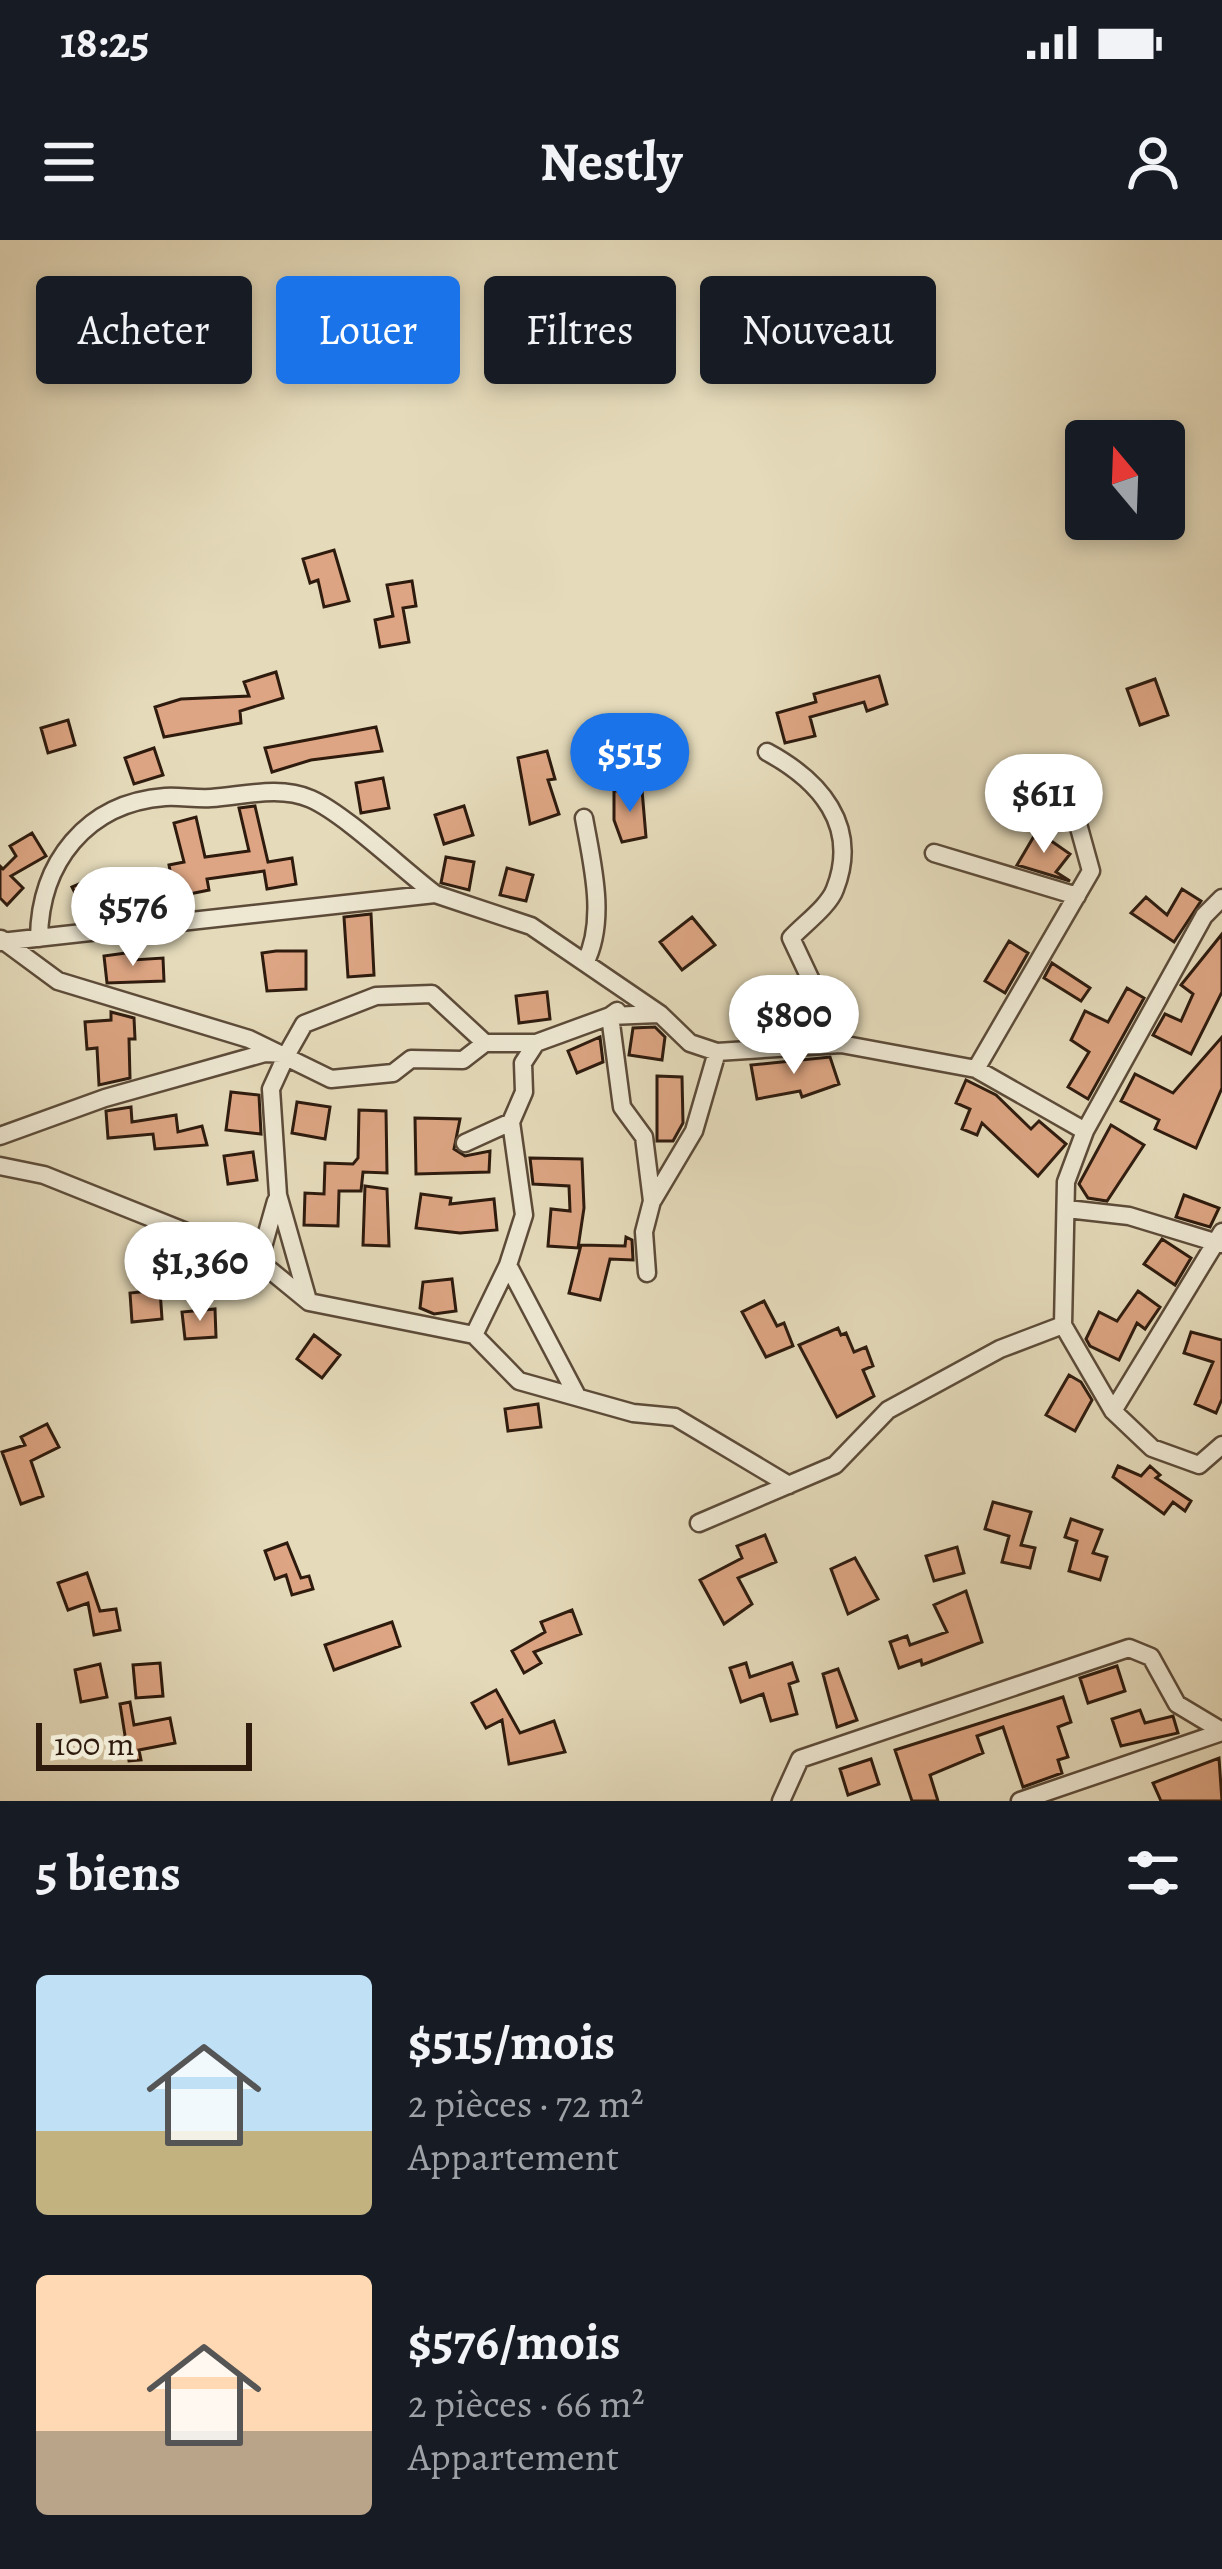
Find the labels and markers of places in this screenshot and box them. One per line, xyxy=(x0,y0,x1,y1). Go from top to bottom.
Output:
pin: $515 xyxy=(559,713,701,815)
pin: $611 xyxy=(973,754,1115,856)
pin: $576 xyxy=(62,867,204,969)
pin: $800 xyxy=(723,975,865,1077)
pin: $1,360 xyxy=(102,1222,298,1324)

